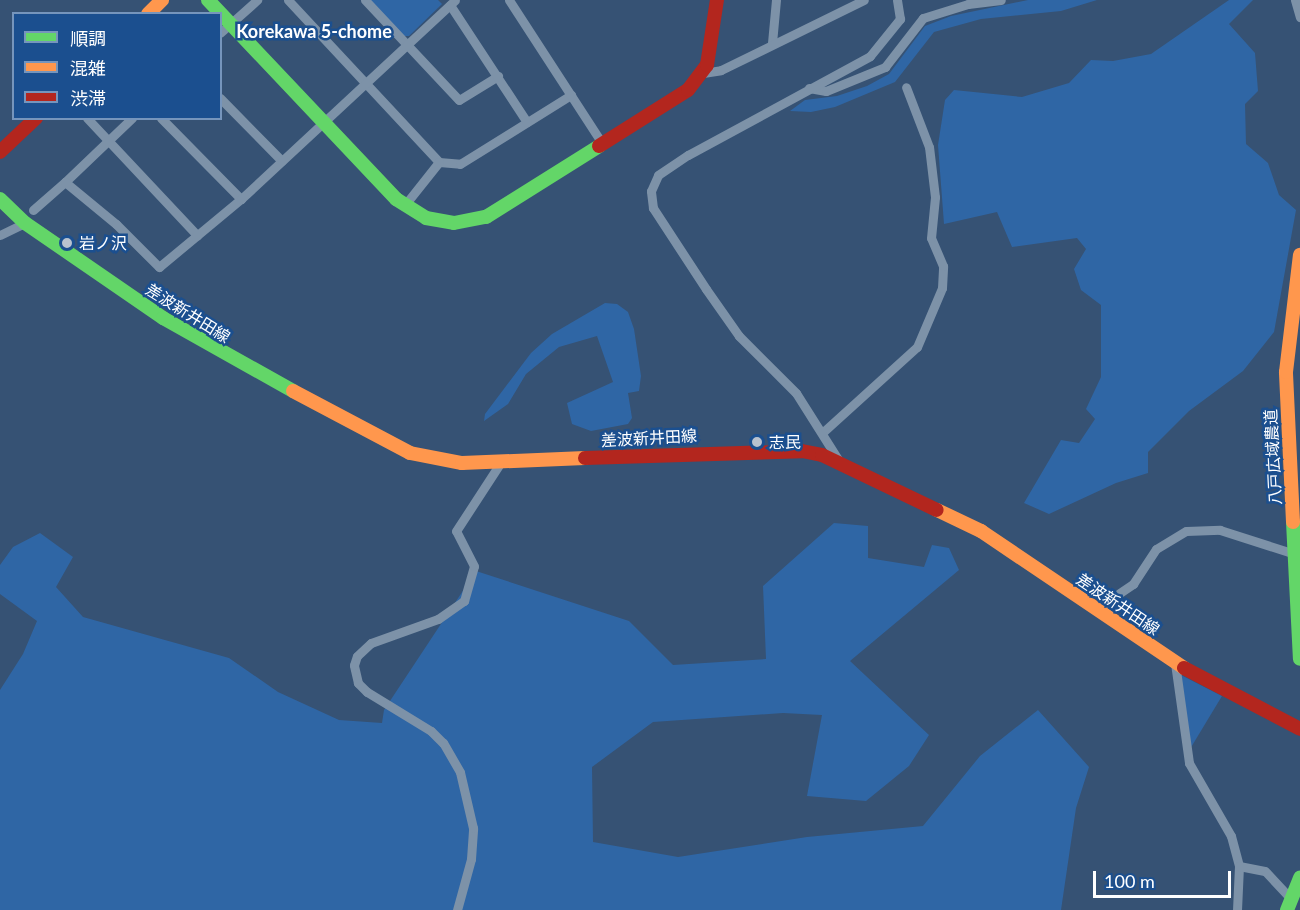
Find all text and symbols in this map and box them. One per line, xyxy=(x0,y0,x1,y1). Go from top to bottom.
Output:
legend xyxy=(12,12,222,120)
district label: Korekawa 5-chome xyxy=(236,20,392,42)
text: 順調 xyxy=(70,27,106,49)
text: 混雑 xyxy=(70,57,106,79)
text: 渋滞 xyxy=(70,87,106,109)
place label: 岩ノ沢 xyxy=(79,233,127,253)
marker: 岩ノ沢 xyxy=(60,236,74,250)
street label: 差波新井田線 xyxy=(142,279,234,347)
street label: 八戸広域農道 xyxy=(1261,409,1285,505)
street label: 差波新井田線 xyxy=(601,426,697,450)
place label: 志民 xyxy=(769,432,801,452)
marker: 志民 xyxy=(750,435,764,449)
street label: 差波新井田線 xyxy=(1073,569,1163,639)
scale bar xyxy=(1096,859,1234,897)
text: 100 m xyxy=(1104,870,1155,892)

